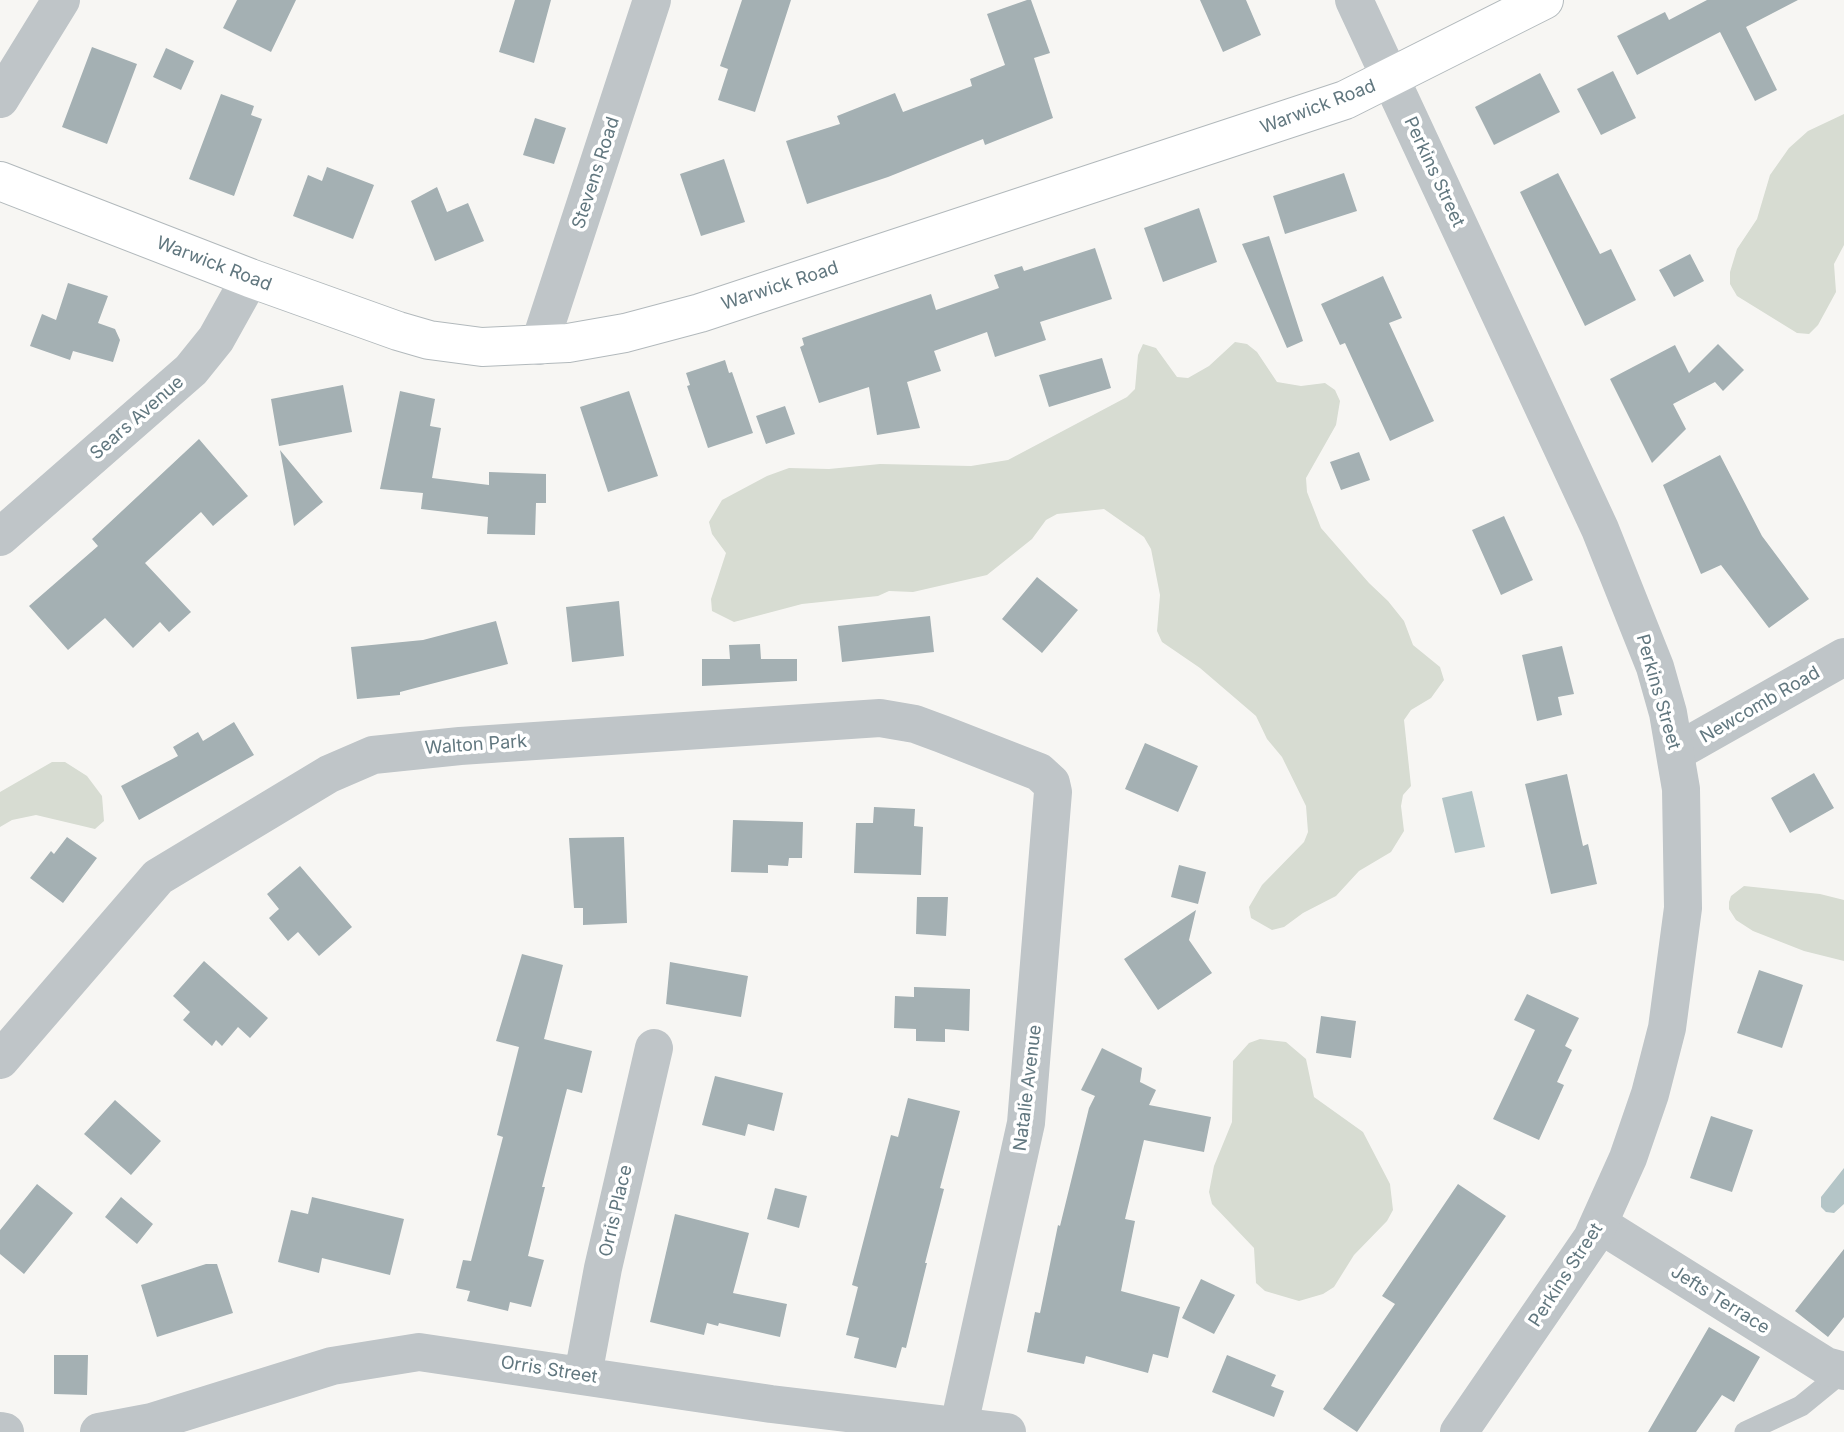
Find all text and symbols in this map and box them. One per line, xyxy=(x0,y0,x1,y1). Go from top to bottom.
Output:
street label: Warwick Road xyxy=(1257,75,1379,139)
street label: Perkins Street xyxy=(1399,113,1469,231)
street label: Stevens Road xyxy=(568,114,624,232)
street label: Warwick Road xyxy=(153,232,275,296)
street label: Warwick Road xyxy=(719,257,841,315)
street label: Sears Avenue xyxy=(86,372,188,464)
street label: Perkins Street xyxy=(1631,632,1685,752)
street label: Newcomb Road xyxy=(1696,662,1824,748)
street label: Walton Park xyxy=(424,731,528,759)
street label: Natalie Avenue xyxy=(1010,1024,1046,1152)
street label: Orris Place xyxy=(595,1163,637,1259)
street label: Perkins Street xyxy=(1524,1219,1608,1331)
street label: Jefts Terrace xyxy=(1667,1261,1773,1339)
street label: Orris Street xyxy=(499,1352,599,1388)

